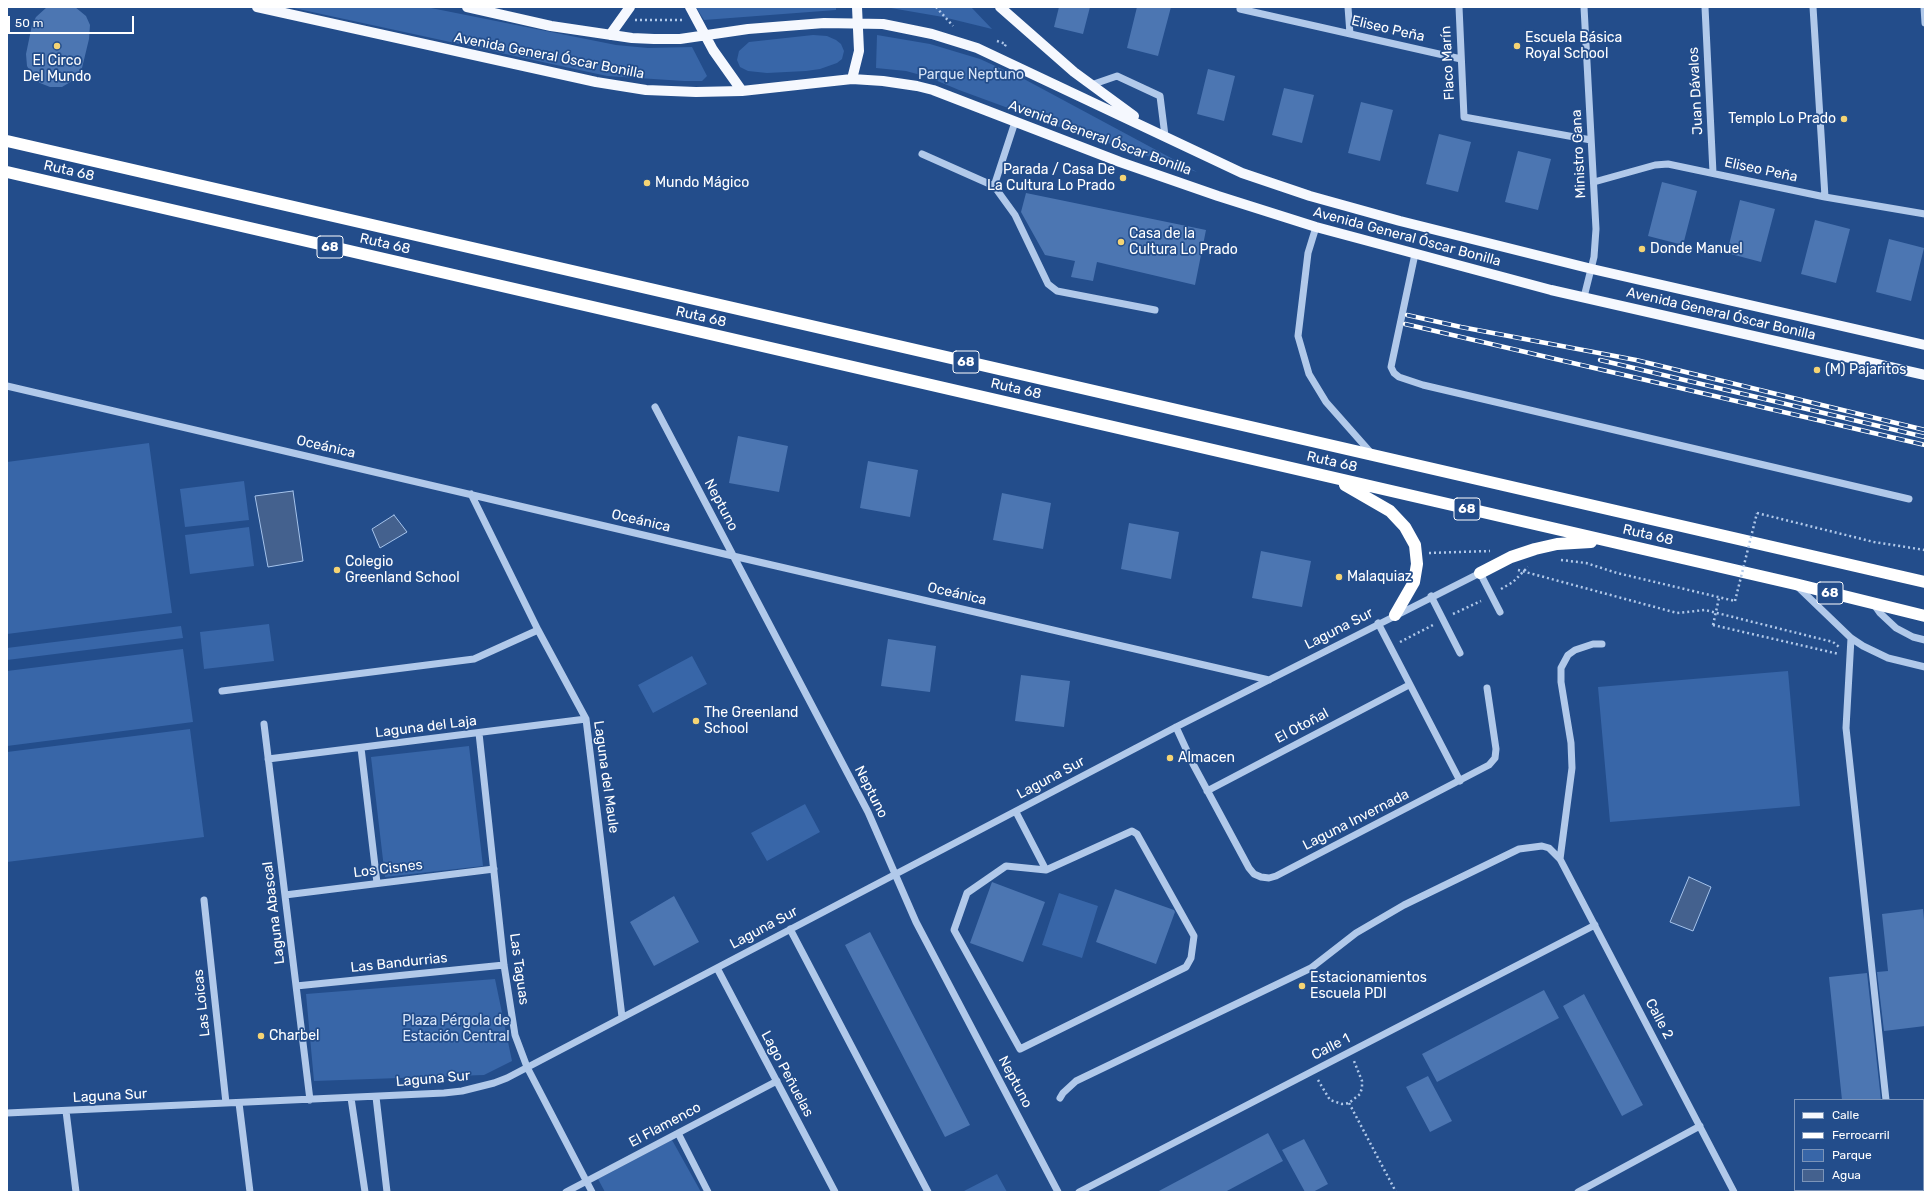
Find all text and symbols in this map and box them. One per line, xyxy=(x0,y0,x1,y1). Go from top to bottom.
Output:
scale bar xyxy=(10,8,136,34)
street label: Eliseo Peña xyxy=(1350,12,1426,46)
text: 50 m xyxy=(15,16,43,30)
street label: Flaco Marín xyxy=(1438,25,1458,101)
street label: Avenida General Óscar Bonilla xyxy=(452,29,646,83)
place label: Escuela Básica Royal School xyxy=(1525,30,1622,62)
marker: El Circo Del Mundo xyxy=(52,41,62,51)
marker: Escuela Básica Royal School xyxy=(1512,41,1522,51)
street label: Juan Dávalos xyxy=(1685,47,1707,135)
place label: El Circo Del Mundo xyxy=(23,53,91,86)
park label: Parque Neptuno xyxy=(918,67,1024,83)
street label: Avenida General Óscar Bonilla xyxy=(1006,97,1194,179)
street label: Ministro Gana xyxy=(1568,109,1590,199)
place label: Templo Lo Prado xyxy=(1728,111,1836,127)
marker: Templo Lo Prado xyxy=(1839,114,1849,124)
street label: Eliseo Peña xyxy=(1723,154,1799,186)
street label: Ruta 68 xyxy=(42,157,96,185)
place label: Parada / Casa De La Cultura Lo Prado xyxy=(987,162,1115,194)
marker: Parada / Casa De La Cultura Lo Prado xyxy=(1118,173,1128,183)
place label: Mundo Mágico xyxy=(655,175,749,191)
marker: Mundo Mágico xyxy=(642,178,652,188)
street label: Avenida General Óscar Bonilla xyxy=(1311,204,1503,270)
place label: Casa de la Cultura Lo Prado xyxy=(1129,226,1238,258)
street label: Ruta 68 xyxy=(358,230,412,258)
road number: 68 xyxy=(317,236,343,258)
marker: Casa de la Cultura Lo Prado xyxy=(1116,237,1126,247)
place label: Donde Manuel xyxy=(1650,241,1743,257)
marker: Donde Manuel xyxy=(1637,244,1647,254)
street label: Avenida General Óscar Bonilla xyxy=(1625,284,1817,344)
street label: Ruta 68 xyxy=(674,303,728,331)
road number: 68 xyxy=(953,351,979,373)
place label: (M) Pajaritos xyxy=(1825,362,1906,378)
marker: (M) Pajaritos xyxy=(1812,365,1822,375)
street label: Ruta 68 xyxy=(989,375,1043,403)
street label: Oceánica xyxy=(295,432,357,462)
street label: Ruta 68 xyxy=(1305,448,1359,476)
street label: Neptuno xyxy=(700,476,742,534)
road number: 68 xyxy=(1454,498,1480,520)
street label: Oceánica xyxy=(610,506,672,536)
street label: Ruta 68 xyxy=(1621,521,1675,549)
place label: Colegio Greenland School xyxy=(345,554,460,586)
marker: Colegio Greenland School xyxy=(332,565,342,575)
place label: Malaquiaz xyxy=(1347,569,1412,585)
marker: Malaquiaz xyxy=(1334,572,1344,582)
street label: Oceánica xyxy=(926,579,988,609)
road number: 68 xyxy=(1817,582,1843,604)
street label: Laguna Sur xyxy=(1302,605,1376,653)
place label: The Greenland School xyxy=(704,705,798,738)
street label: El Otoñal xyxy=(1272,705,1332,747)
street label: Laguna del Laja xyxy=(374,712,478,742)
marker: The Greenland School xyxy=(691,716,701,726)
street label: Laguna del Maule xyxy=(590,720,622,834)
place label: Almacen xyxy=(1178,750,1235,766)
street label: Laguna Sur xyxy=(1014,753,1088,803)
marker: Almacen xyxy=(1165,753,1175,763)
street label: Neptuno xyxy=(851,763,891,821)
street label: Laguna Invernada xyxy=(1300,786,1412,854)
street label: Los Cisnes xyxy=(352,856,424,882)
street label: Laguna Abascal xyxy=(259,861,289,965)
street label: Laguna Sur xyxy=(727,903,801,953)
street label: Las Taguas xyxy=(506,932,532,1006)
street label: Las Bandurrias xyxy=(350,950,448,976)
street label: Las Loicas xyxy=(190,968,214,1038)
place label: Estacionamientos Escuela PDI xyxy=(1310,970,1427,1002)
marker: Estacionamientos Escuela PDI xyxy=(1297,981,1307,991)
street label: Calle 2 xyxy=(1641,996,1677,1042)
park label: Plaza Pérgola de Estación Central xyxy=(402,1013,510,1046)
place label: Charbel xyxy=(269,1028,319,1044)
street label: Lago Peñuelas xyxy=(757,1028,817,1120)
street label: Calle 1 xyxy=(1309,1030,1353,1064)
marker: Charbel xyxy=(256,1031,266,1041)
street label: Neptuno xyxy=(994,1053,1036,1111)
street label: Laguna Sur xyxy=(395,1067,471,1091)
street label: Laguna Sur xyxy=(72,1086,148,1106)
street label: El Flamenco xyxy=(626,1099,704,1151)
legend xyxy=(1794,1099,1924,1191)
text: Calle xyxy=(1832,1108,1859,1122)
text: Ferrocarril xyxy=(1832,1128,1890,1142)
text: Parque xyxy=(1832,1148,1872,1162)
text: Agua xyxy=(1832,1168,1861,1182)

